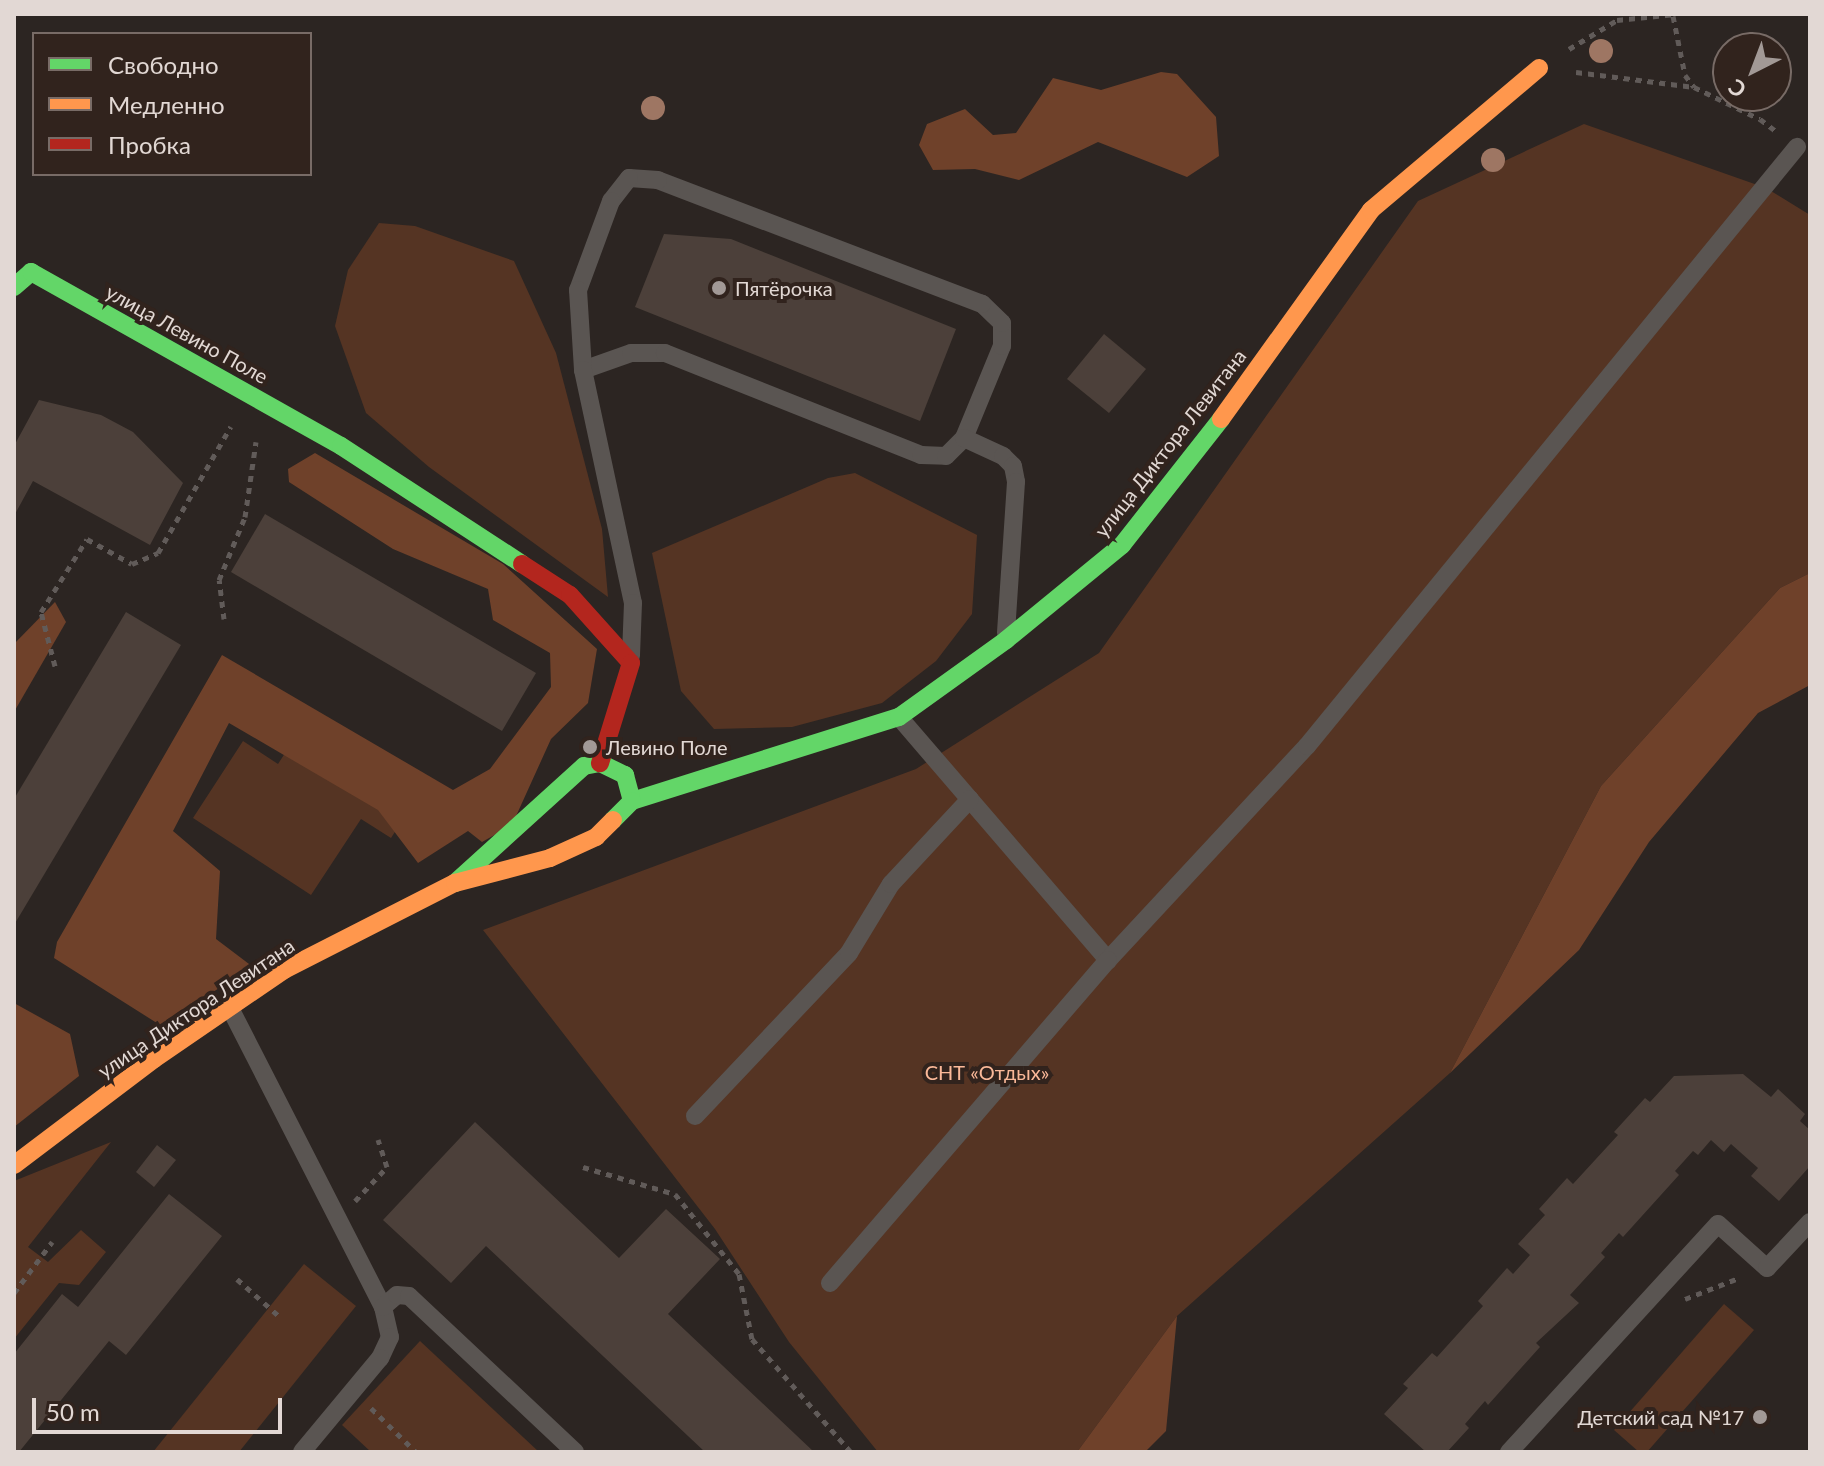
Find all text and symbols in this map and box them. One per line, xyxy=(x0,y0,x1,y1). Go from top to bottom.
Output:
legend xyxy=(32,32,312,176)
north arrow xyxy=(1712,32,1792,112)
text: Свободно xyxy=(108,50,219,79)
text: С xyxy=(1723,74,1751,104)
text: Медленно xyxy=(108,90,225,119)
text: Пробка xyxy=(108,130,191,159)
place label: Пятёрочка xyxy=(735,276,833,300)
marker: Пятёрочка xyxy=(710,279,728,297)
street label: улица Левино Поле xyxy=(102,280,272,388)
street label: улица Диктора Левитана xyxy=(1089,344,1251,542)
place label: Левино Поле xyxy=(606,735,728,759)
marker: Левино Поле xyxy=(581,738,599,756)
street label: улица Диктора Левитана xyxy=(93,933,299,1083)
park label: СНТ «Отдых» xyxy=(925,1060,1049,1084)
scale bar xyxy=(36,1382,286,1432)
text: 50 m xyxy=(46,1397,100,1426)
place label: Детский сад №17 xyxy=(1577,1405,1744,1429)
marker: Детский сад №17 xyxy=(1751,1408,1769,1426)

